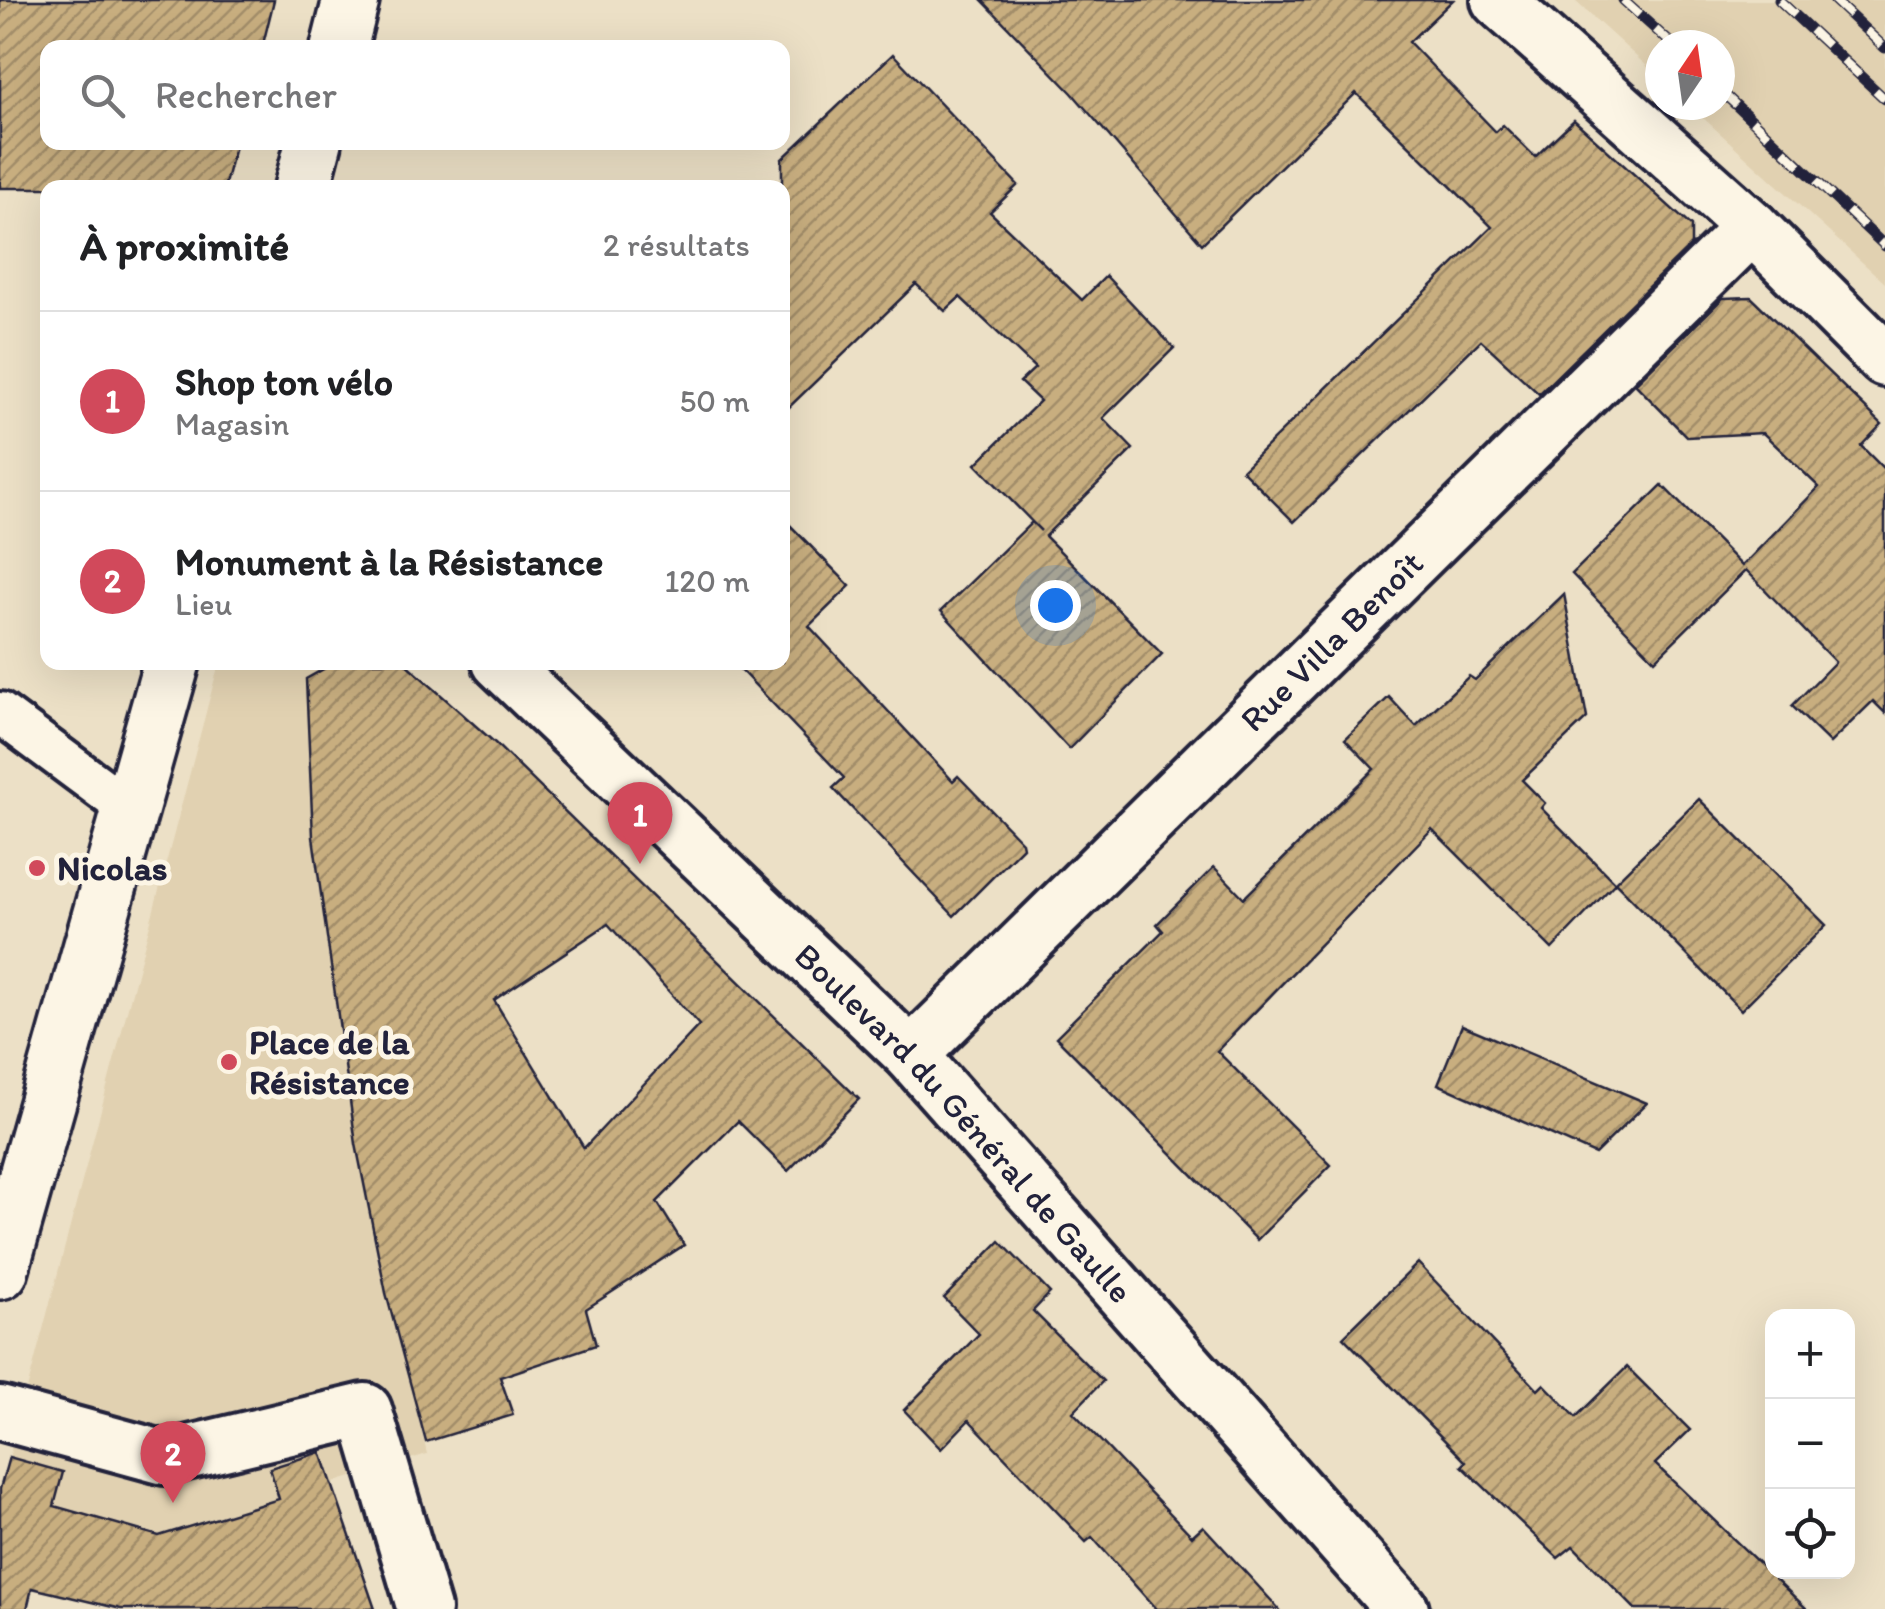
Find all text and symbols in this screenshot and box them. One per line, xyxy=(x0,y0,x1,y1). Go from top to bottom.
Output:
north arrow xyxy=(1645,30,1735,120)
search box xyxy=(40,40,790,150)
icon: search xyxy=(75,68,130,123)
text: Rechercher xyxy=(155,72,337,118)
text: À proximité xyxy=(80,220,289,271)
text: 2 résultats xyxy=(603,226,750,264)
text: Shop ton vélo xyxy=(175,359,393,405)
text: 1 xyxy=(105,382,120,420)
text: 50 m xyxy=(679,382,750,420)
text: Magasin xyxy=(175,405,290,443)
text: Monument à la Résistance xyxy=(175,539,603,585)
street label: Rue Villa Benoît xyxy=(1231,542,1432,740)
text: 2 xyxy=(104,562,121,600)
text: 120 m xyxy=(664,562,750,600)
your location xyxy=(1030,580,1081,631)
text: Lieu xyxy=(175,585,232,623)
pin: 1 xyxy=(608,782,672,864)
place label: Nicolas xyxy=(57,847,168,889)
marker: Nicolas xyxy=(26,857,48,879)
street label: Boulevard du Général de Gaulle xyxy=(786,934,1142,1311)
place label: Place de la Résistance xyxy=(249,1021,410,1103)
marker: Place de la Résistance xyxy=(218,1051,240,1073)
map controls xyxy=(1765,1309,1855,1579)
button: + xyxy=(1765,1309,1855,1399)
button: − xyxy=(1765,1399,1855,1489)
pin: 2 xyxy=(140,1420,206,1503)
button: locate xyxy=(1765,1489,1855,1579)

